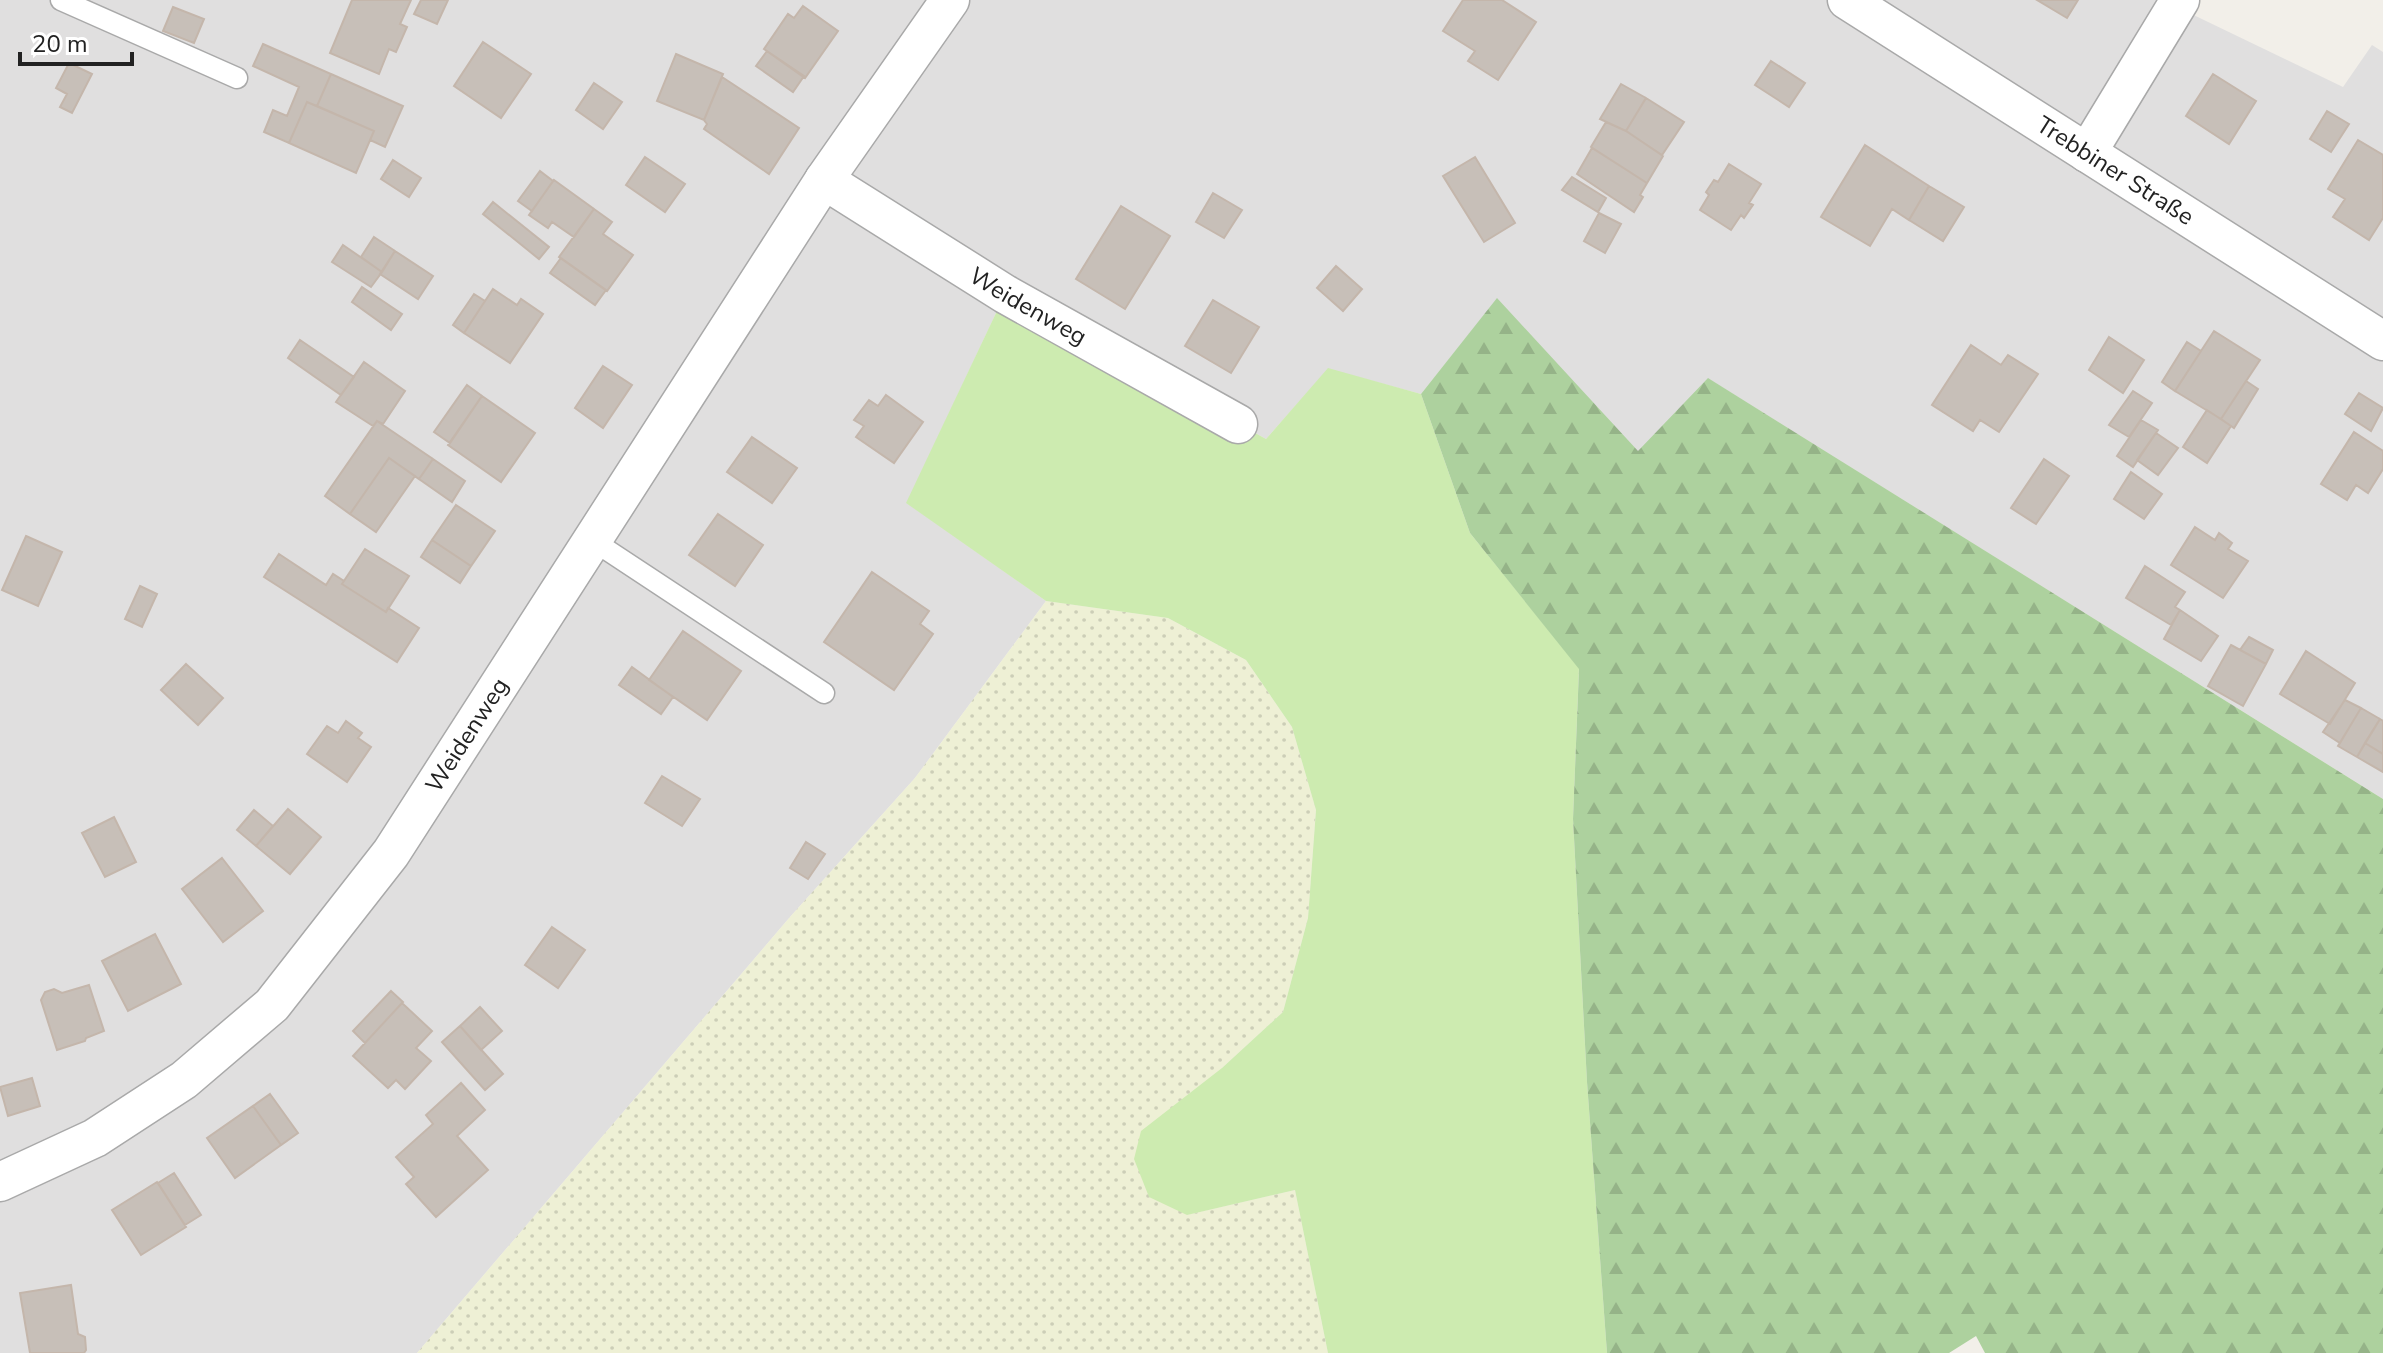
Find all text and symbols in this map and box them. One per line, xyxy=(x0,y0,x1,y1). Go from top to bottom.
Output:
scale bar xyxy=(20,16,132,66)
text: 20 m xyxy=(32,28,88,60)
street label: Trebbiner Straße xyxy=(2031,109,2200,233)
street label: Weidenweg xyxy=(963,260,1093,352)
street label: Weidenweg xyxy=(418,671,516,798)

